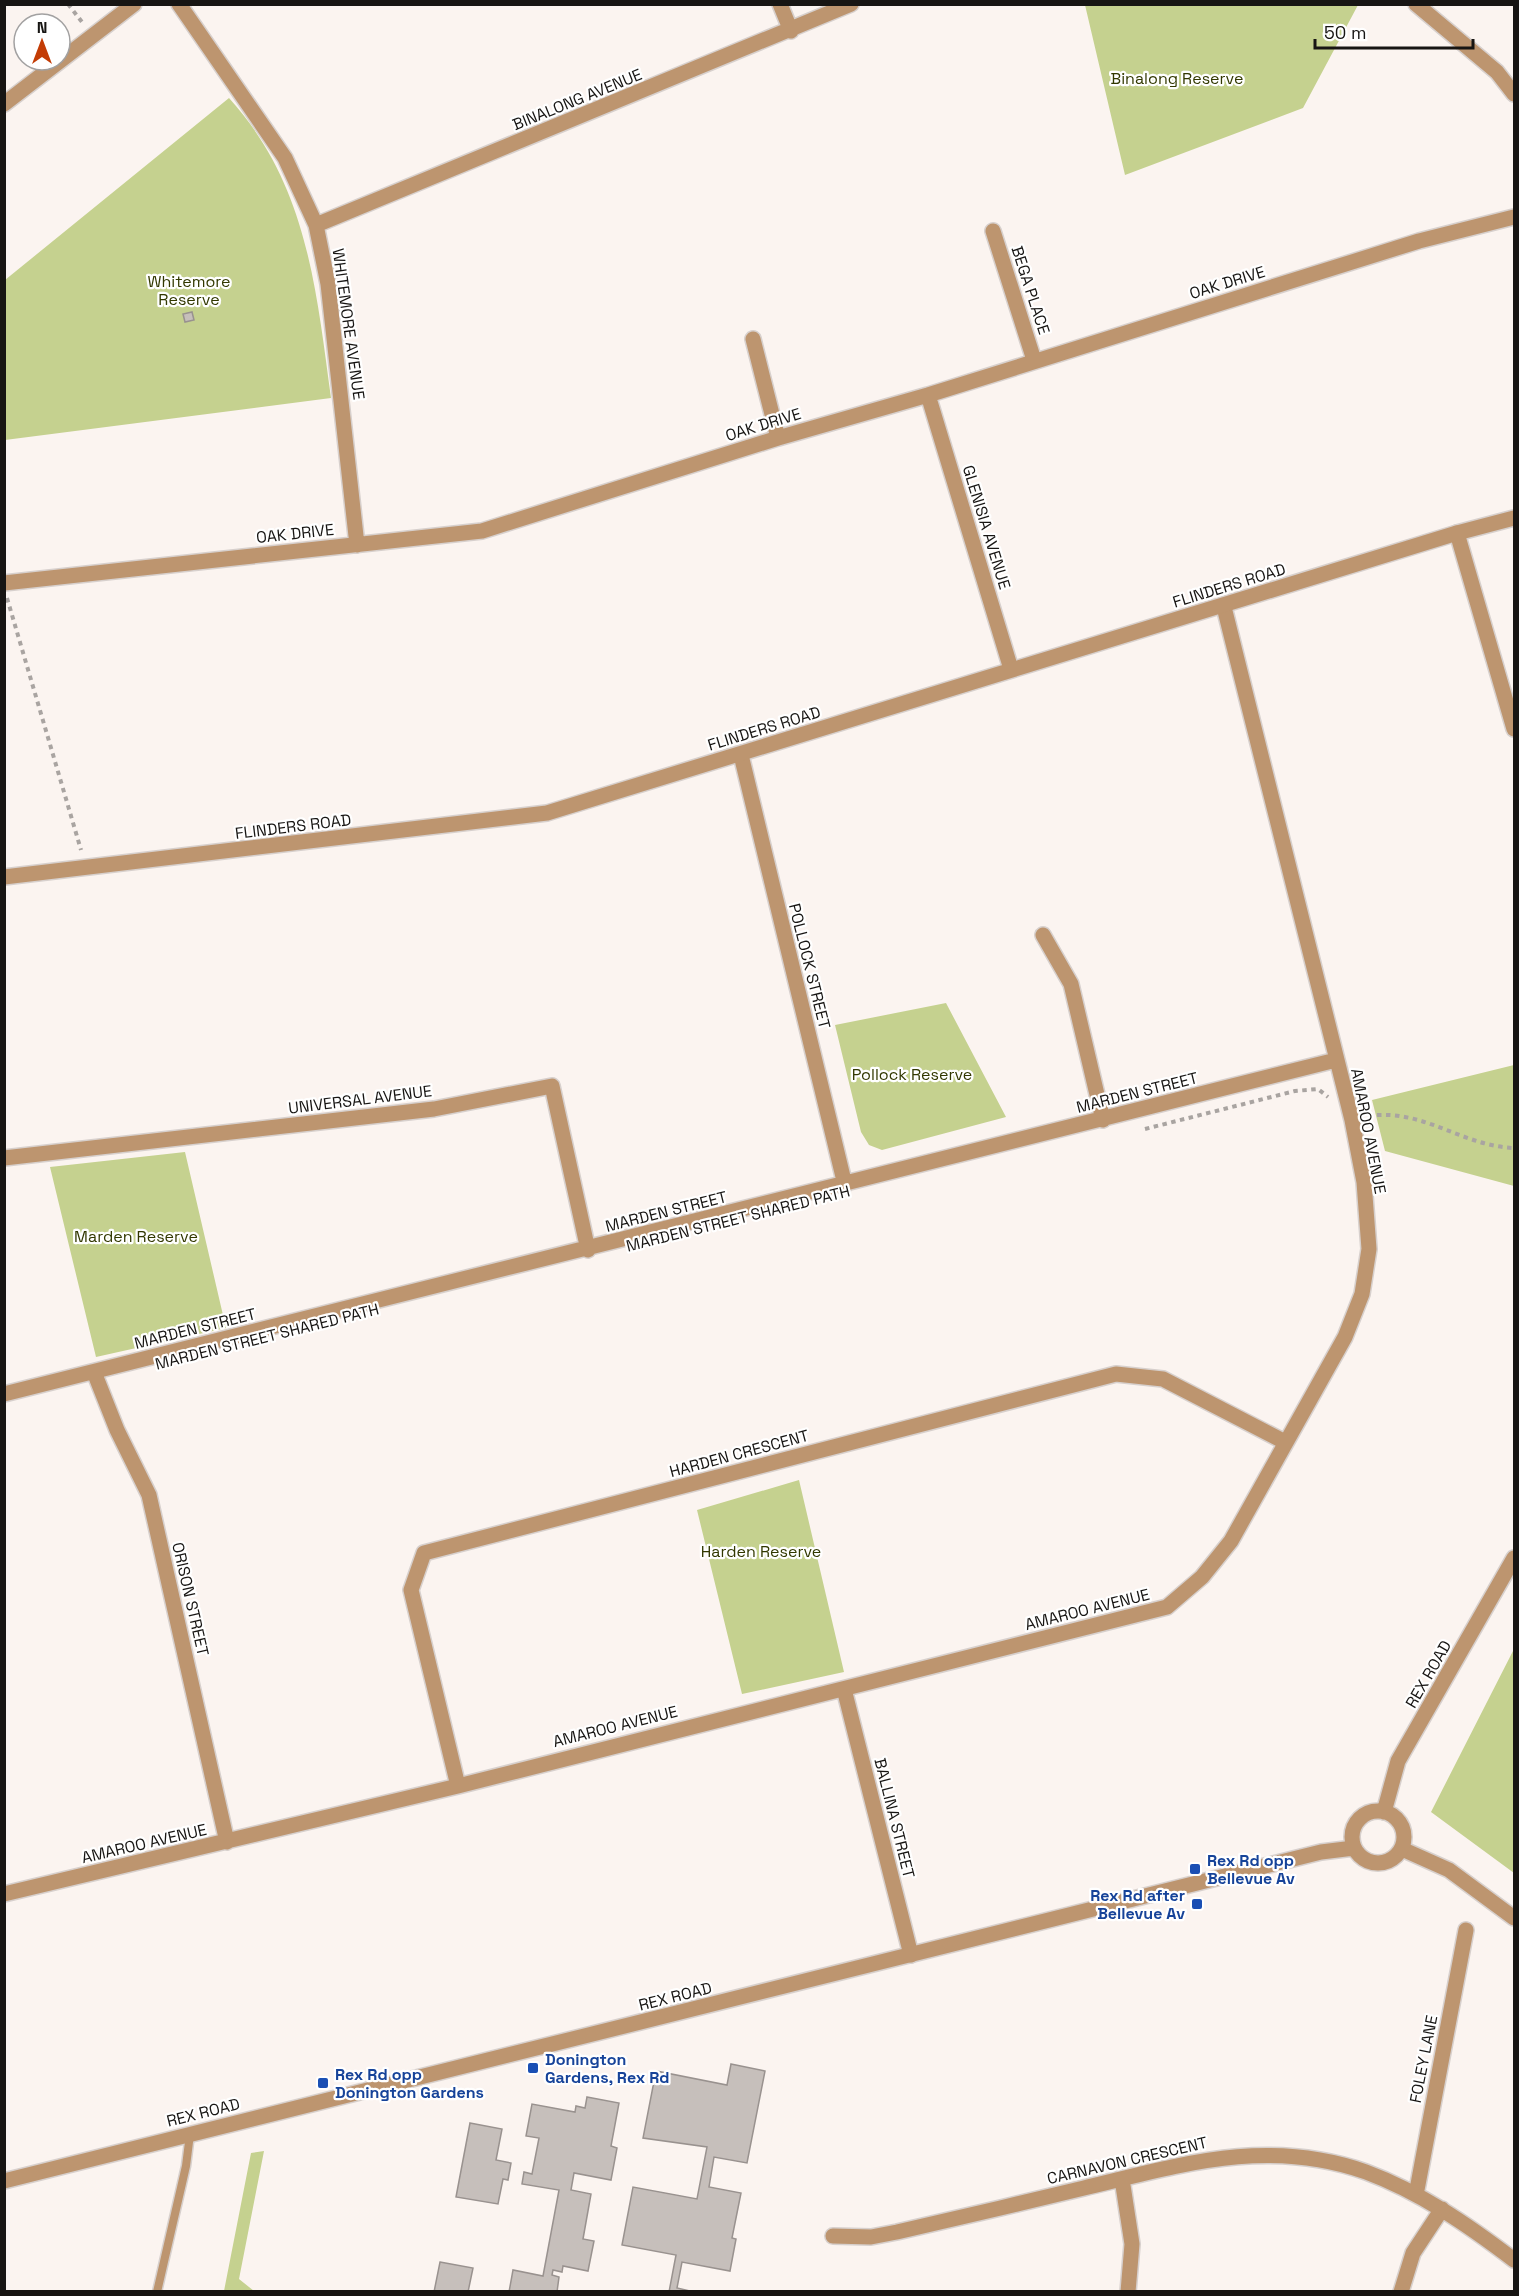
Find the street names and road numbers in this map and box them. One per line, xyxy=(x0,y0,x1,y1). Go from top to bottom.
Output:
street label: BINALONG AVENUE xyxy=(509,64,645,135)
street label: BEGA PLACE xyxy=(1006,243,1055,337)
street label: WHITEMORE AVENUE xyxy=(327,247,370,401)
street label: OAK DRIVE xyxy=(1187,261,1268,304)
street label: OAK DRIVE xyxy=(723,403,804,446)
street label: GLENISIA AVENUE xyxy=(958,463,1015,592)
street label: OAK DRIVE xyxy=(255,519,335,548)
street label: FLINDERS ROAD xyxy=(1170,558,1288,613)
street label: FLINDERS ROAD xyxy=(705,701,823,756)
street label: FLINDERS ROAD xyxy=(234,809,352,844)
street label: POLLOCK STREET xyxy=(784,901,835,1031)
street label: AMAROO AVENUE xyxy=(1346,1066,1391,1196)
street label: MARDEN STREET xyxy=(1074,1067,1200,1118)
street label: UNIVERSAL AVENUE xyxy=(287,1080,433,1119)
street label: MARDEN STREET SHARED PATH xyxy=(624,1180,852,1256)
street label: MARDEN STREET xyxy=(603,1186,729,1237)
street label: MARDEN STREET SHARED PATH xyxy=(153,1298,381,1374)
street label: MARDEN STREET xyxy=(132,1303,258,1354)
street label: HARDEN CRESCENT xyxy=(667,1425,811,1482)
street label: ORISON STREET xyxy=(167,1540,214,1658)
street label: AMAROO AVENUE xyxy=(1023,1584,1152,1635)
street label: REX ROAD xyxy=(1401,1637,1456,1712)
street label: AMAROO AVENUE xyxy=(551,1701,680,1752)
street label: BALLINA STREET xyxy=(869,1756,920,1880)
street label: AMAROO AVENUE xyxy=(79,1819,209,1868)
street label: REX ROAD xyxy=(636,1977,714,2016)
street label: FOLEY LANE xyxy=(1405,2013,1442,2105)
street label: REX ROAD xyxy=(164,2093,242,2132)
street label: CARNAVON CRESCENT xyxy=(1045,2132,1209,2189)

